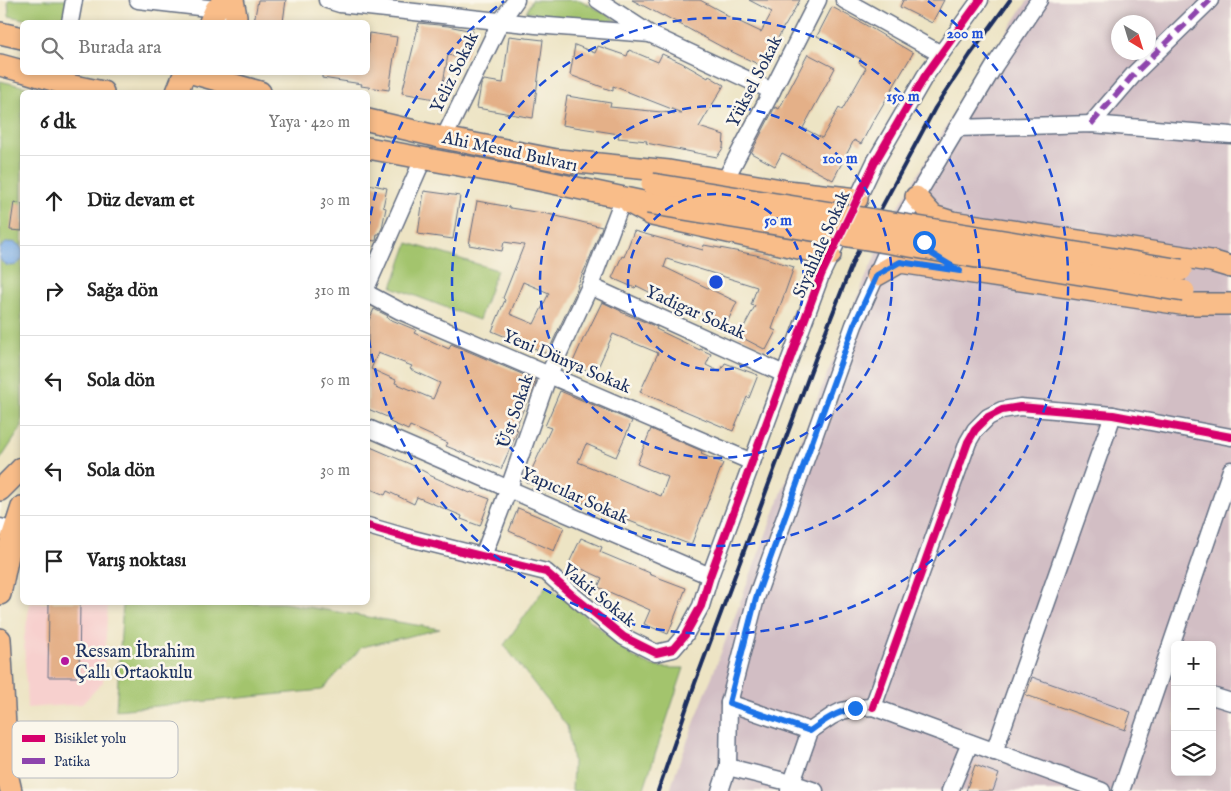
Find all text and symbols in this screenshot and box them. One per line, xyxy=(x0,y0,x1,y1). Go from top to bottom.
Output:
north arrow xyxy=(1111,15,1156,60)
search box xyxy=(20,20,370,75)
text: 200 m xyxy=(947,24,984,43)
street label: Yeliz Sokak xyxy=(426,28,485,117)
street label: Yüksel Sokak xyxy=(722,31,789,132)
icon: search xyxy=(38,34,66,62)
text: Burada ara xyxy=(78,36,162,60)
text: 150 m xyxy=(886,87,920,106)
text: 6 dk xyxy=(40,109,76,136)
text: Yaya · 420 m xyxy=(269,113,350,133)
street label: Ahi Mesud Bulvarı xyxy=(439,127,580,178)
text: 100 m xyxy=(822,149,858,168)
icon: ahead xyxy=(40,187,68,215)
street label: Siyahlale Sokak xyxy=(788,187,857,302)
text: Düz devam et xyxy=(87,189,195,213)
text: 30 m xyxy=(320,191,350,211)
text: 50 m xyxy=(764,211,792,230)
route start xyxy=(913,231,936,254)
centre of rings xyxy=(707,273,725,291)
icon: right xyxy=(40,277,68,305)
text: Sağa dön xyxy=(87,279,158,303)
text: 310 m xyxy=(314,281,350,301)
street label: Yadigar Sokak xyxy=(641,281,750,346)
street label: Yeni Dünya Sokak xyxy=(499,325,634,400)
icon: left xyxy=(40,367,68,395)
text: Sola dön xyxy=(87,369,155,393)
text: 50 m xyxy=(321,371,350,391)
street label: Üst Sokak xyxy=(492,371,540,452)
icon: left xyxy=(40,457,68,485)
text: Sola dön xyxy=(87,459,155,483)
text: 30 m xyxy=(320,461,350,481)
street label: Yapıcılar Sokak xyxy=(517,462,632,531)
icon: arrive xyxy=(40,547,68,575)
text: Varış noktası xyxy=(87,549,186,573)
street label: Vakit Sokak xyxy=(556,559,640,633)
place label: Ressam İbrahim Çallı Ortaokulu xyxy=(75,640,195,685)
map controls xyxy=(1171,641,1216,776)
button: + xyxy=(1171,641,1216,686)
marker: Ressam İbrahim Çallı Ortaokulu xyxy=(59,655,71,667)
button: − xyxy=(1171,686,1216,731)
route end xyxy=(844,697,867,720)
legend xyxy=(12,721,178,778)
text: Bisiklet yolu xyxy=(54,730,126,748)
button: layers xyxy=(1171,731,1216,776)
text: Patika xyxy=(54,753,91,771)

